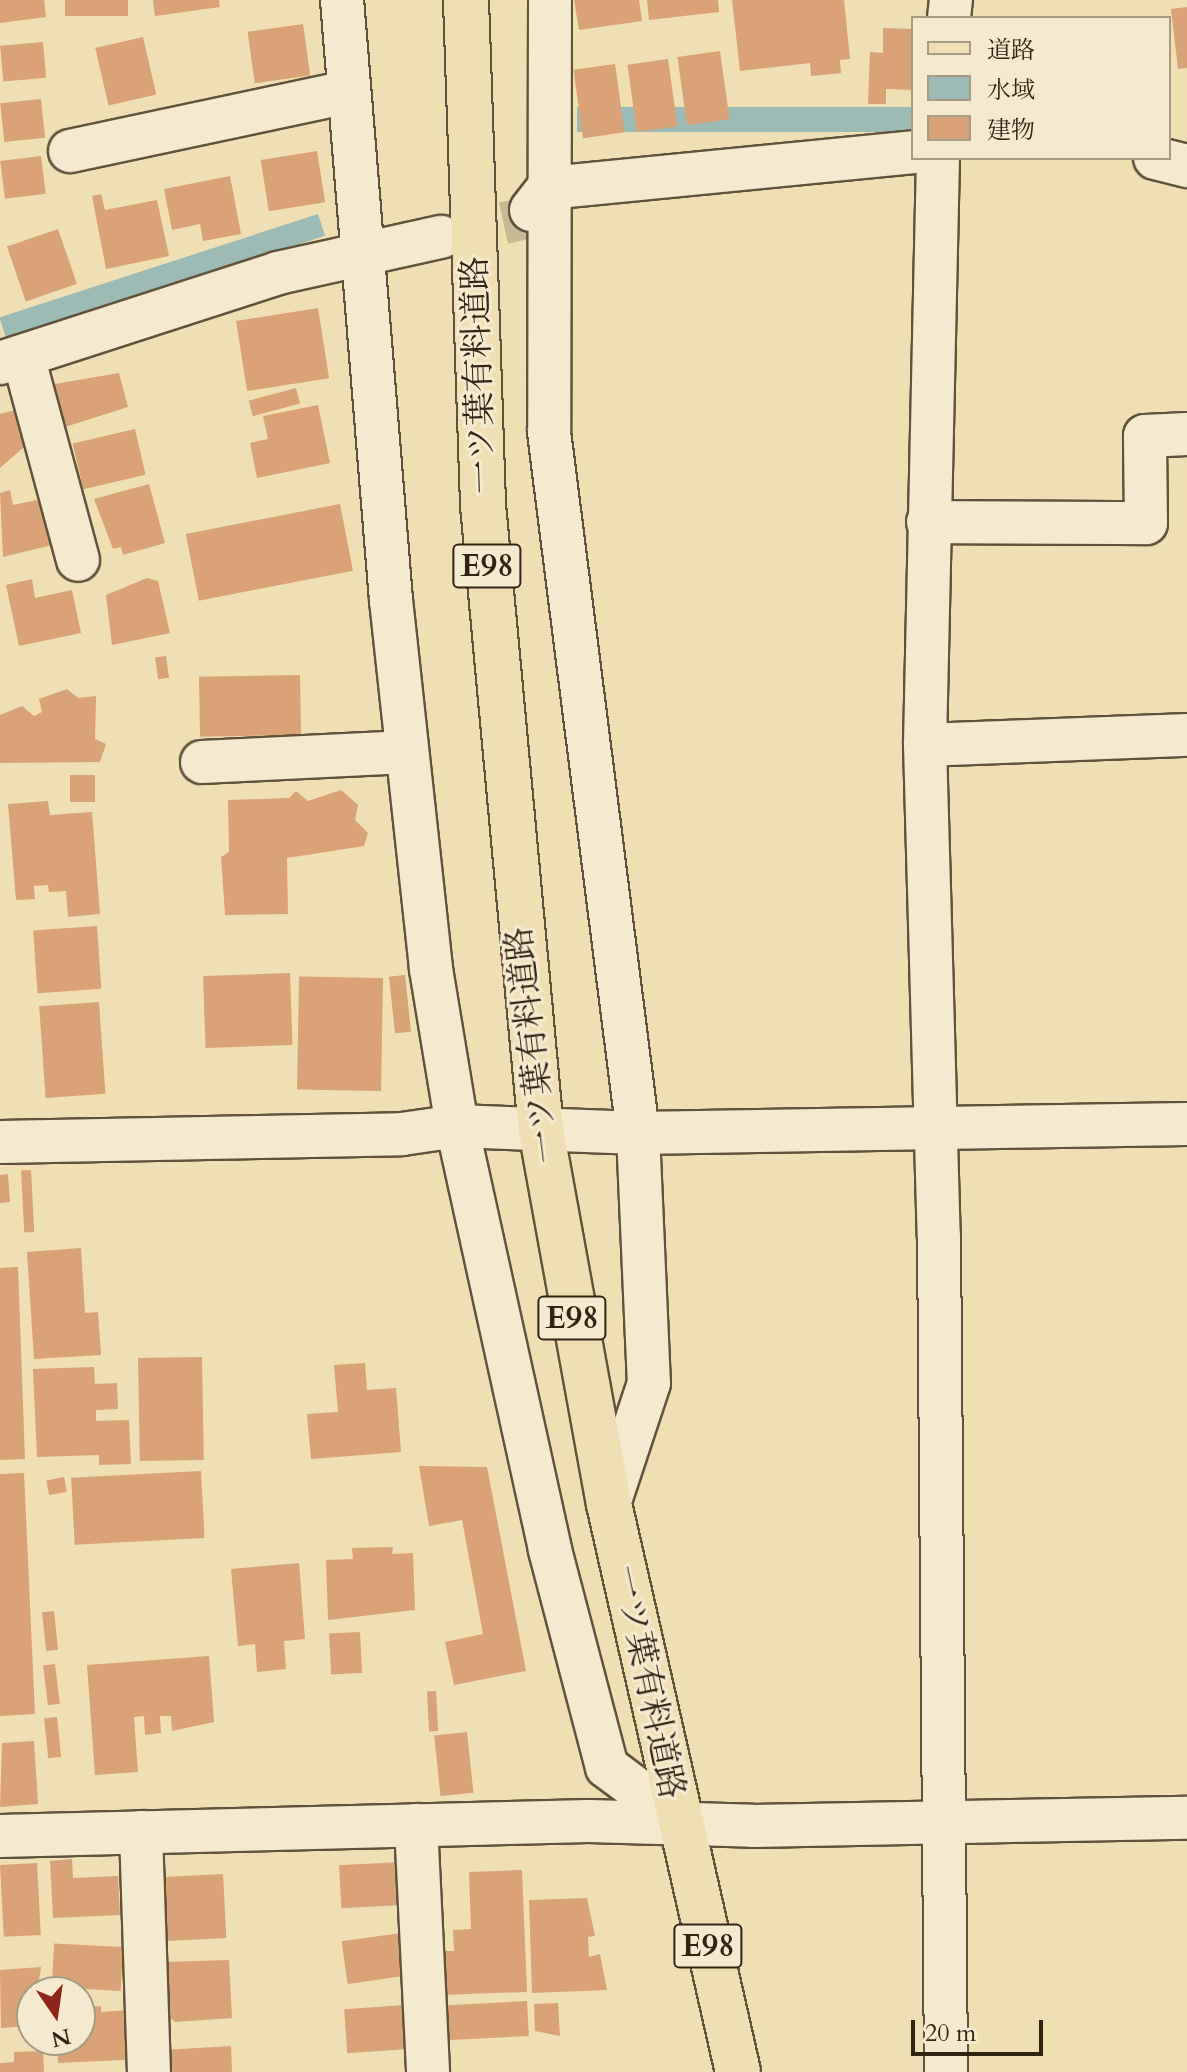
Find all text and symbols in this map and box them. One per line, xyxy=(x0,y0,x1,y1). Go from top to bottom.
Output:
legend xyxy=(911,16,1171,160)
text: 道路 xyxy=(987,34,1035,67)
text: 水域 xyxy=(987,74,1035,107)
text: 建物 xyxy=(987,114,1035,147)
street label: 一ツ葉有料道路 xyxy=(454,255,504,495)
road number: E98 xyxy=(451,538,523,594)
street label: 一ツ葉有料道路 xyxy=(498,924,568,1166)
road number: E98 xyxy=(536,1290,608,1346)
street label: 一ツ葉有料道路 xyxy=(603,1561,693,1803)
road number: E98 xyxy=(672,1918,744,1974)
north arrow xyxy=(16,1976,96,2056)
scale bar xyxy=(915,2004,1047,2054)
text: 20 m xyxy=(925,2017,976,2050)
text: N xyxy=(48,2021,74,2054)

